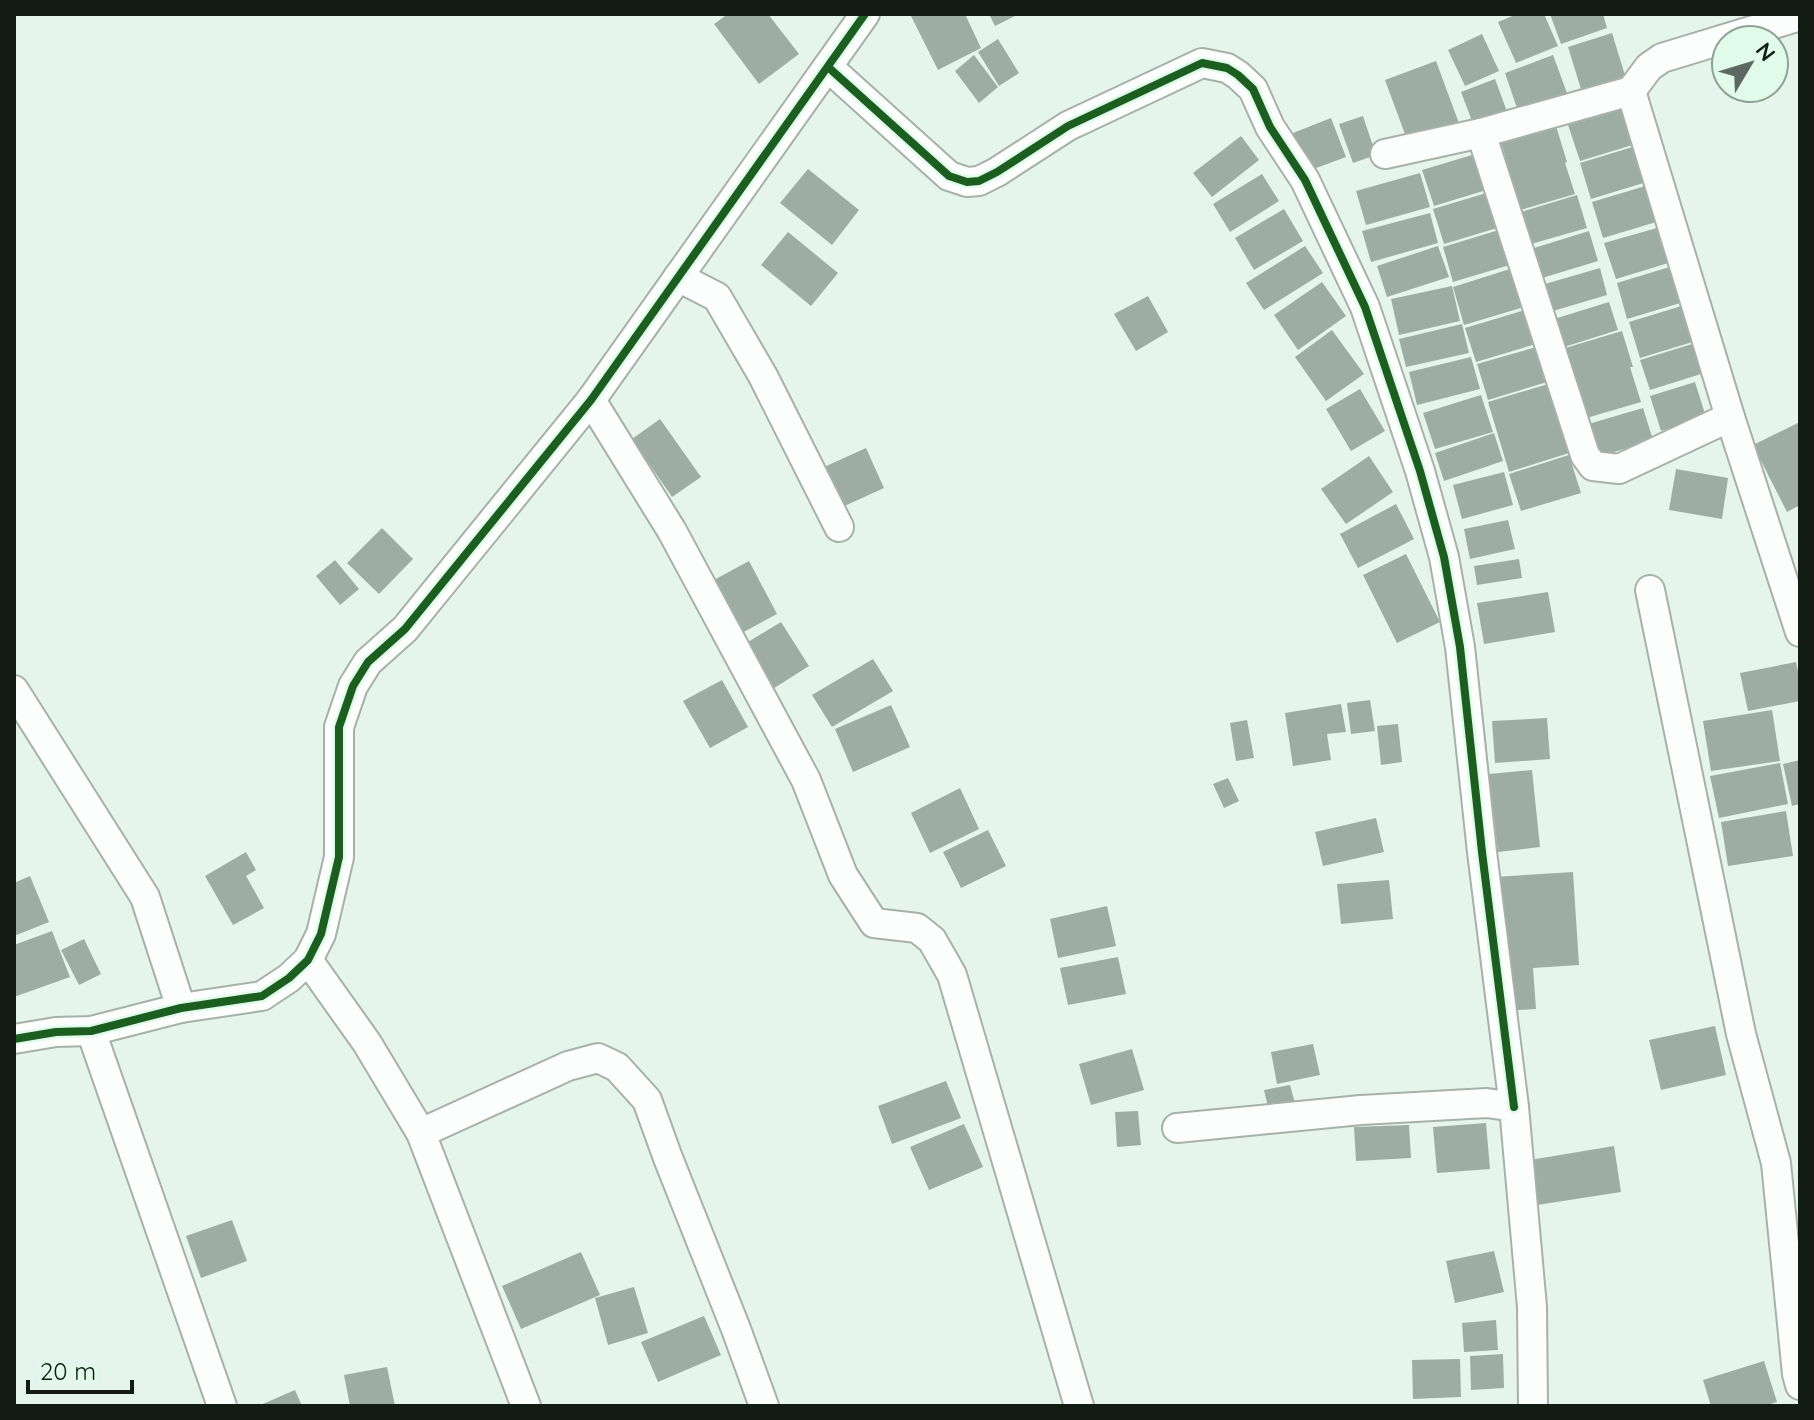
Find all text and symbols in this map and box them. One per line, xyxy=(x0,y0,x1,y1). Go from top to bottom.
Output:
north arrow xyxy=(1710,24,1790,104)
text: N xyxy=(1750,37,1782,67)
scale bar xyxy=(28,1344,132,1394)
text: 20 m xyxy=(40,1356,96,1386)

